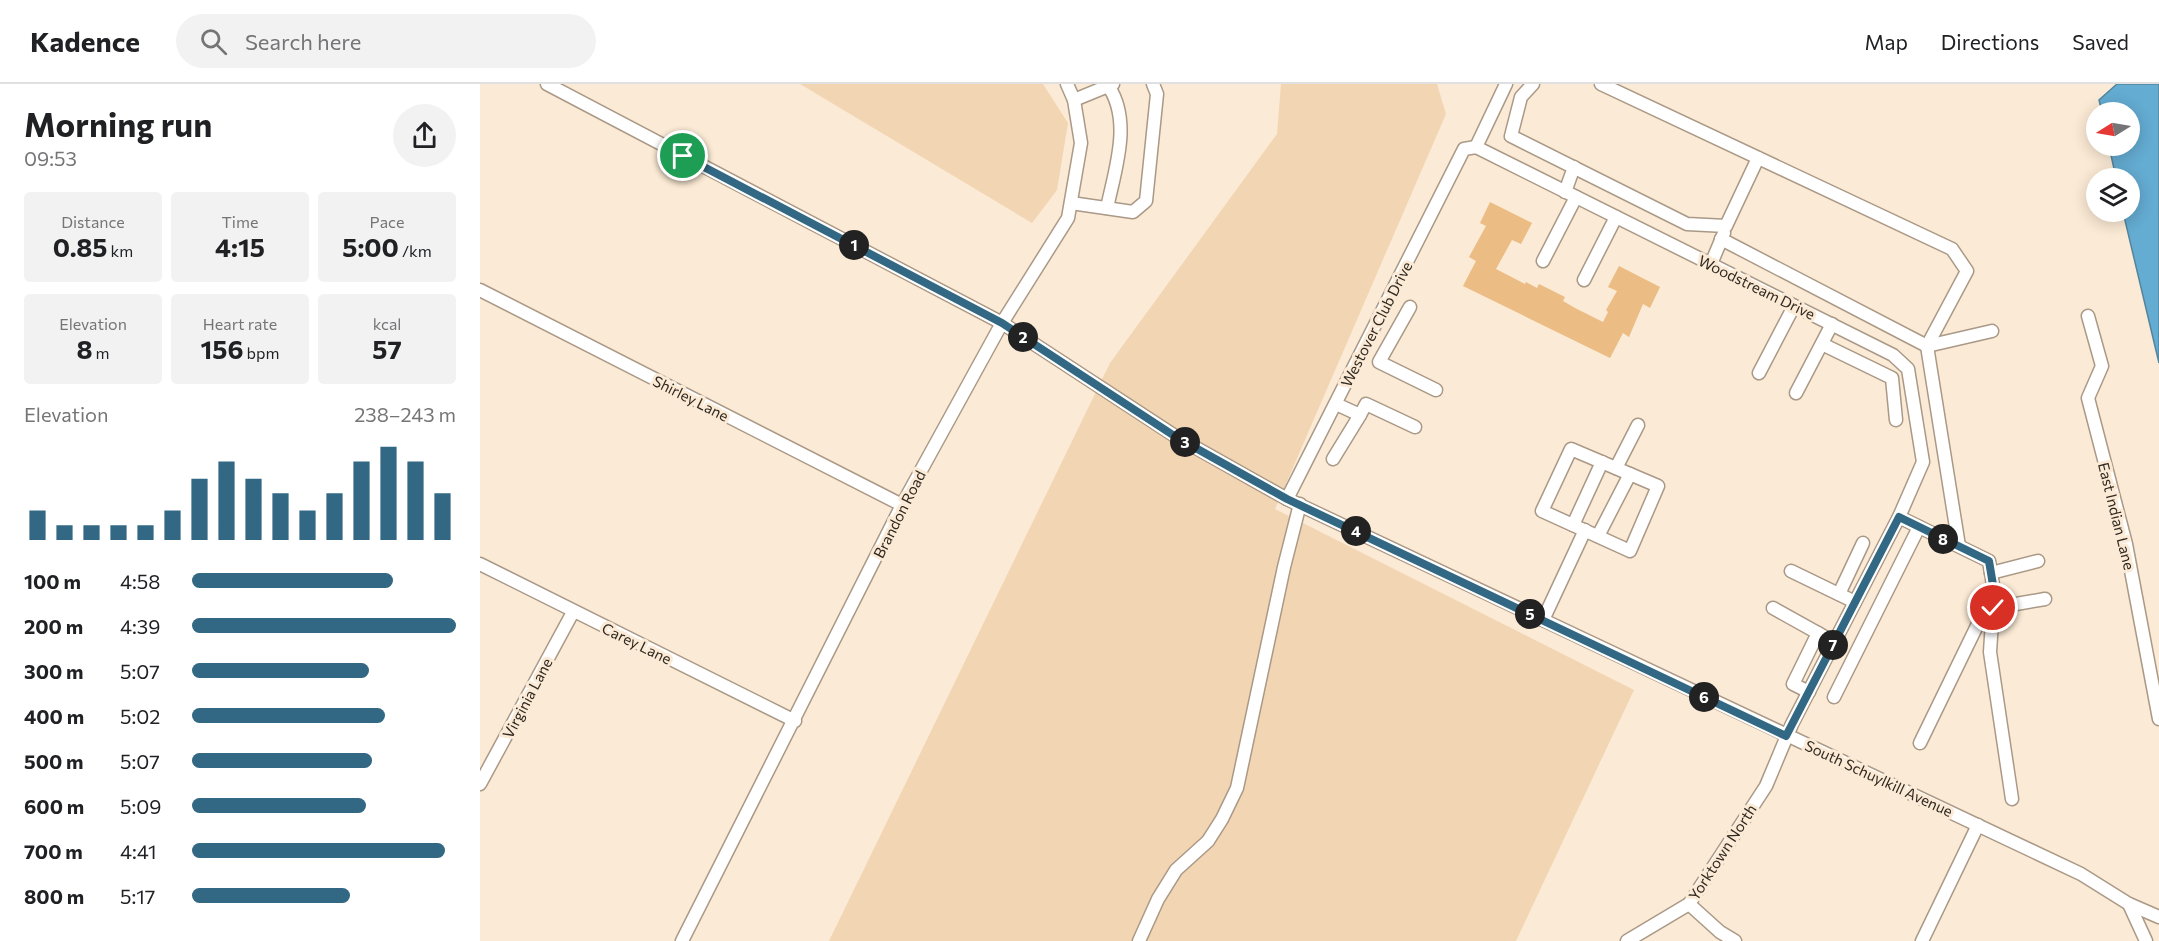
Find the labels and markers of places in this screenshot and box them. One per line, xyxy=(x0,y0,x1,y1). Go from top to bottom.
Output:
pin xyxy=(657,130,708,181)
pin: 1 xyxy=(839,230,869,260)
pin: 2 xyxy=(1008,322,1038,352)
pin: 3 xyxy=(1170,427,1200,457)
pin: 4 xyxy=(1341,516,1371,546)
pin: 8 xyxy=(1928,524,1958,554)
pin xyxy=(1967,582,2018,633)
pin: 5 xyxy=(1515,599,1545,629)
pin: 7 xyxy=(1818,630,1848,660)
pin: 6 xyxy=(1689,682,1719,712)

